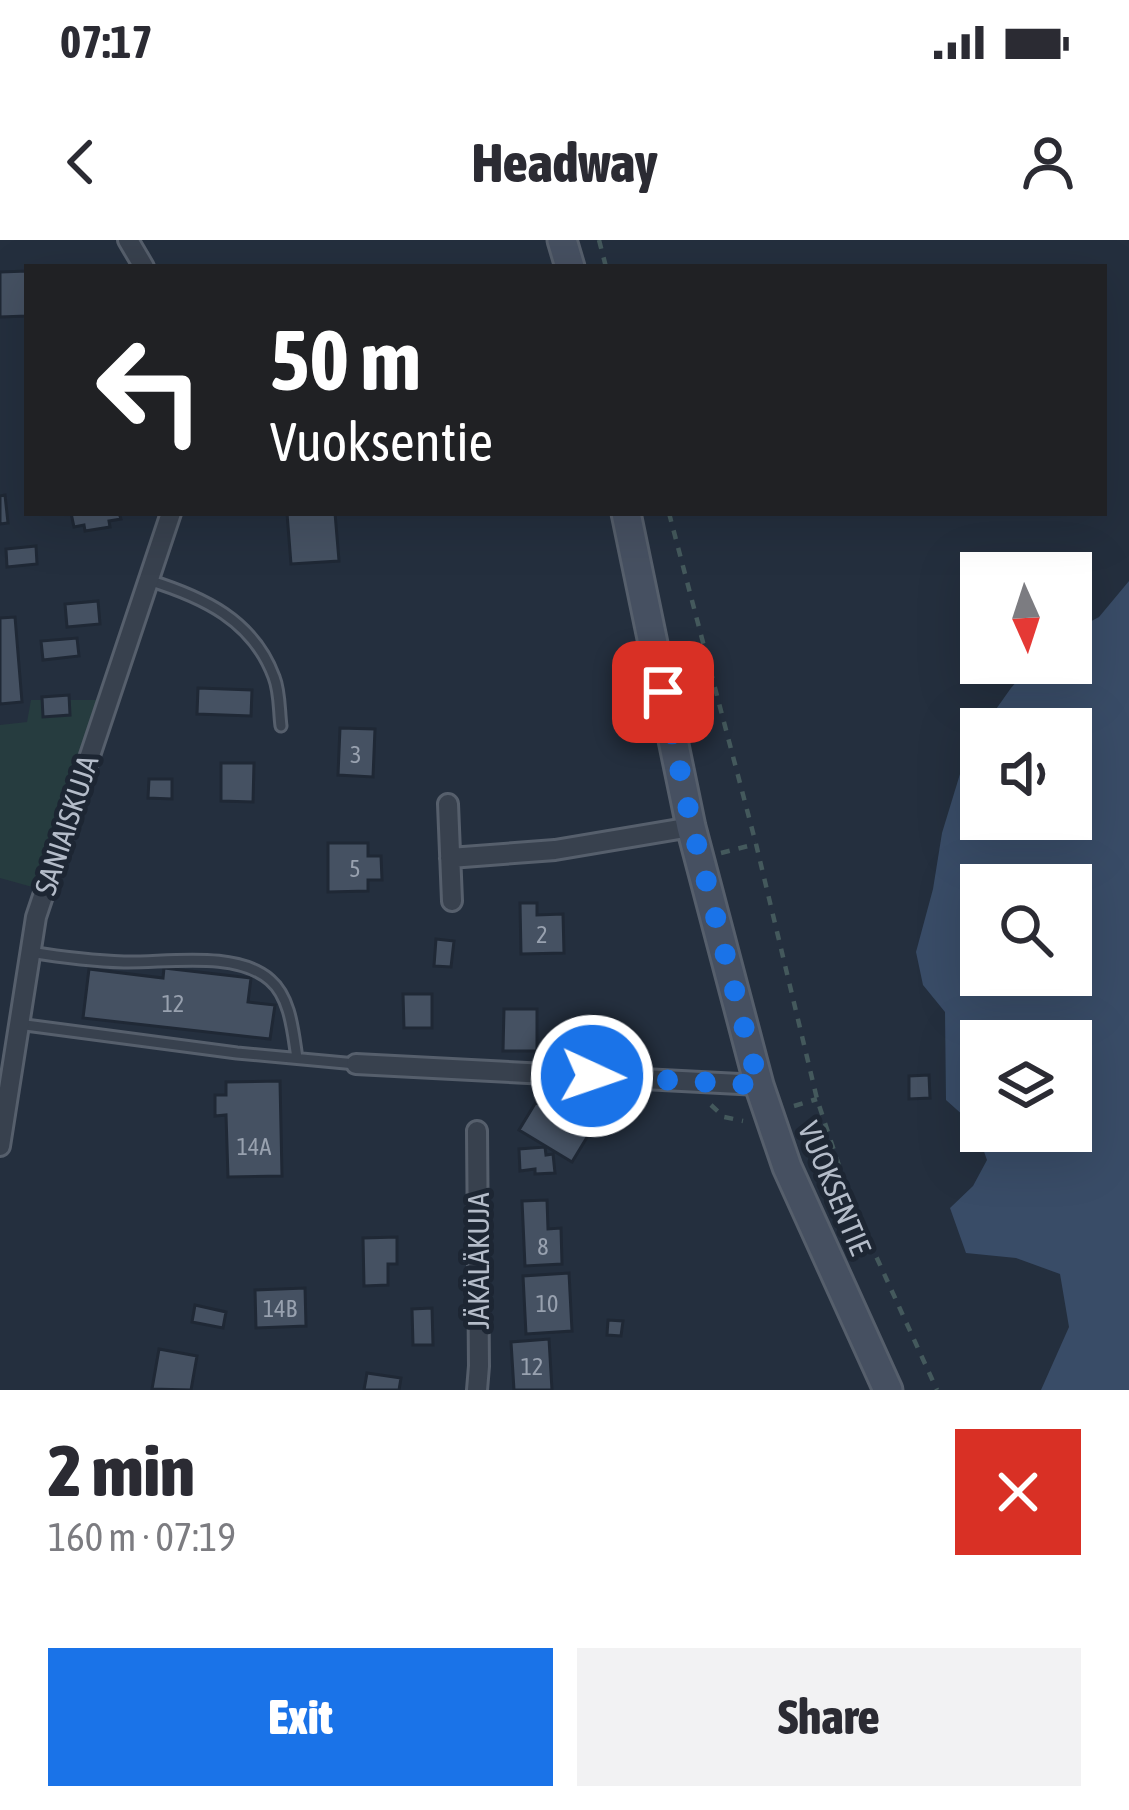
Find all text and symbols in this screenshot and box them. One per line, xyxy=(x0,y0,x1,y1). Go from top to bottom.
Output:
text: 07:17 xyxy=(60,16,153,68)
icon: back xyxy=(48,129,114,195)
icon: person xyxy=(1015,129,1081,195)
text: Headway xyxy=(472,132,657,193)
icon: left xyxy=(72,312,228,468)
text: 50 m xyxy=(270,312,421,408)
text: Vuoksentie xyxy=(270,411,493,472)
north arrow xyxy=(960,552,1092,684)
map controls xyxy=(960,552,1092,1152)
pin xyxy=(612,641,714,743)
icon: arrive xyxy=(630,659,696,725)
button: sound xyxy=(960,708,1092,840)
house number: 3 xyxy=(350,741,362,768)
street label: SANIAISKUJA xyxy=(28,751,105,899)
house number: 5 xyxy=(349,855,361,882)
button: search xyxy=(960,864,1092,996)
house number: 2 xyxy=(536,921,548,948)
house number: 12 xyxy=(162,990,184,1017)
position arrow xyxy=(529,1013,655,1139)
button: layers xyxy=(960,1020,1092,1152)
street label: VUOKSENTIE xyxy=(792,1116,878,1260)
house number: 14A xyxy=(237,1133,271,1160)
street label: JÄKÄLÄKUJA xyxy=(461,1192,495,1329)
house number: 8 xyxy=(537,1233,549,1260)
house number: 10 xyxy=(536,1290,558,1317)
house number: 14B xyxy=(263,1295,298,1322)
house number: 12 xyxy=(521,1353,543,1380)
text: 2 min xyxy=(48,1429,195,1511)
button: close xyxy=(955,1429,1081,1555)
text: 160 m · 07:19 xyxy=(48,1515,236,1559)
button: Exit xyxy=(48,1648,553,1786)
button: Share xyxy=(577,1648,1081,1786)

